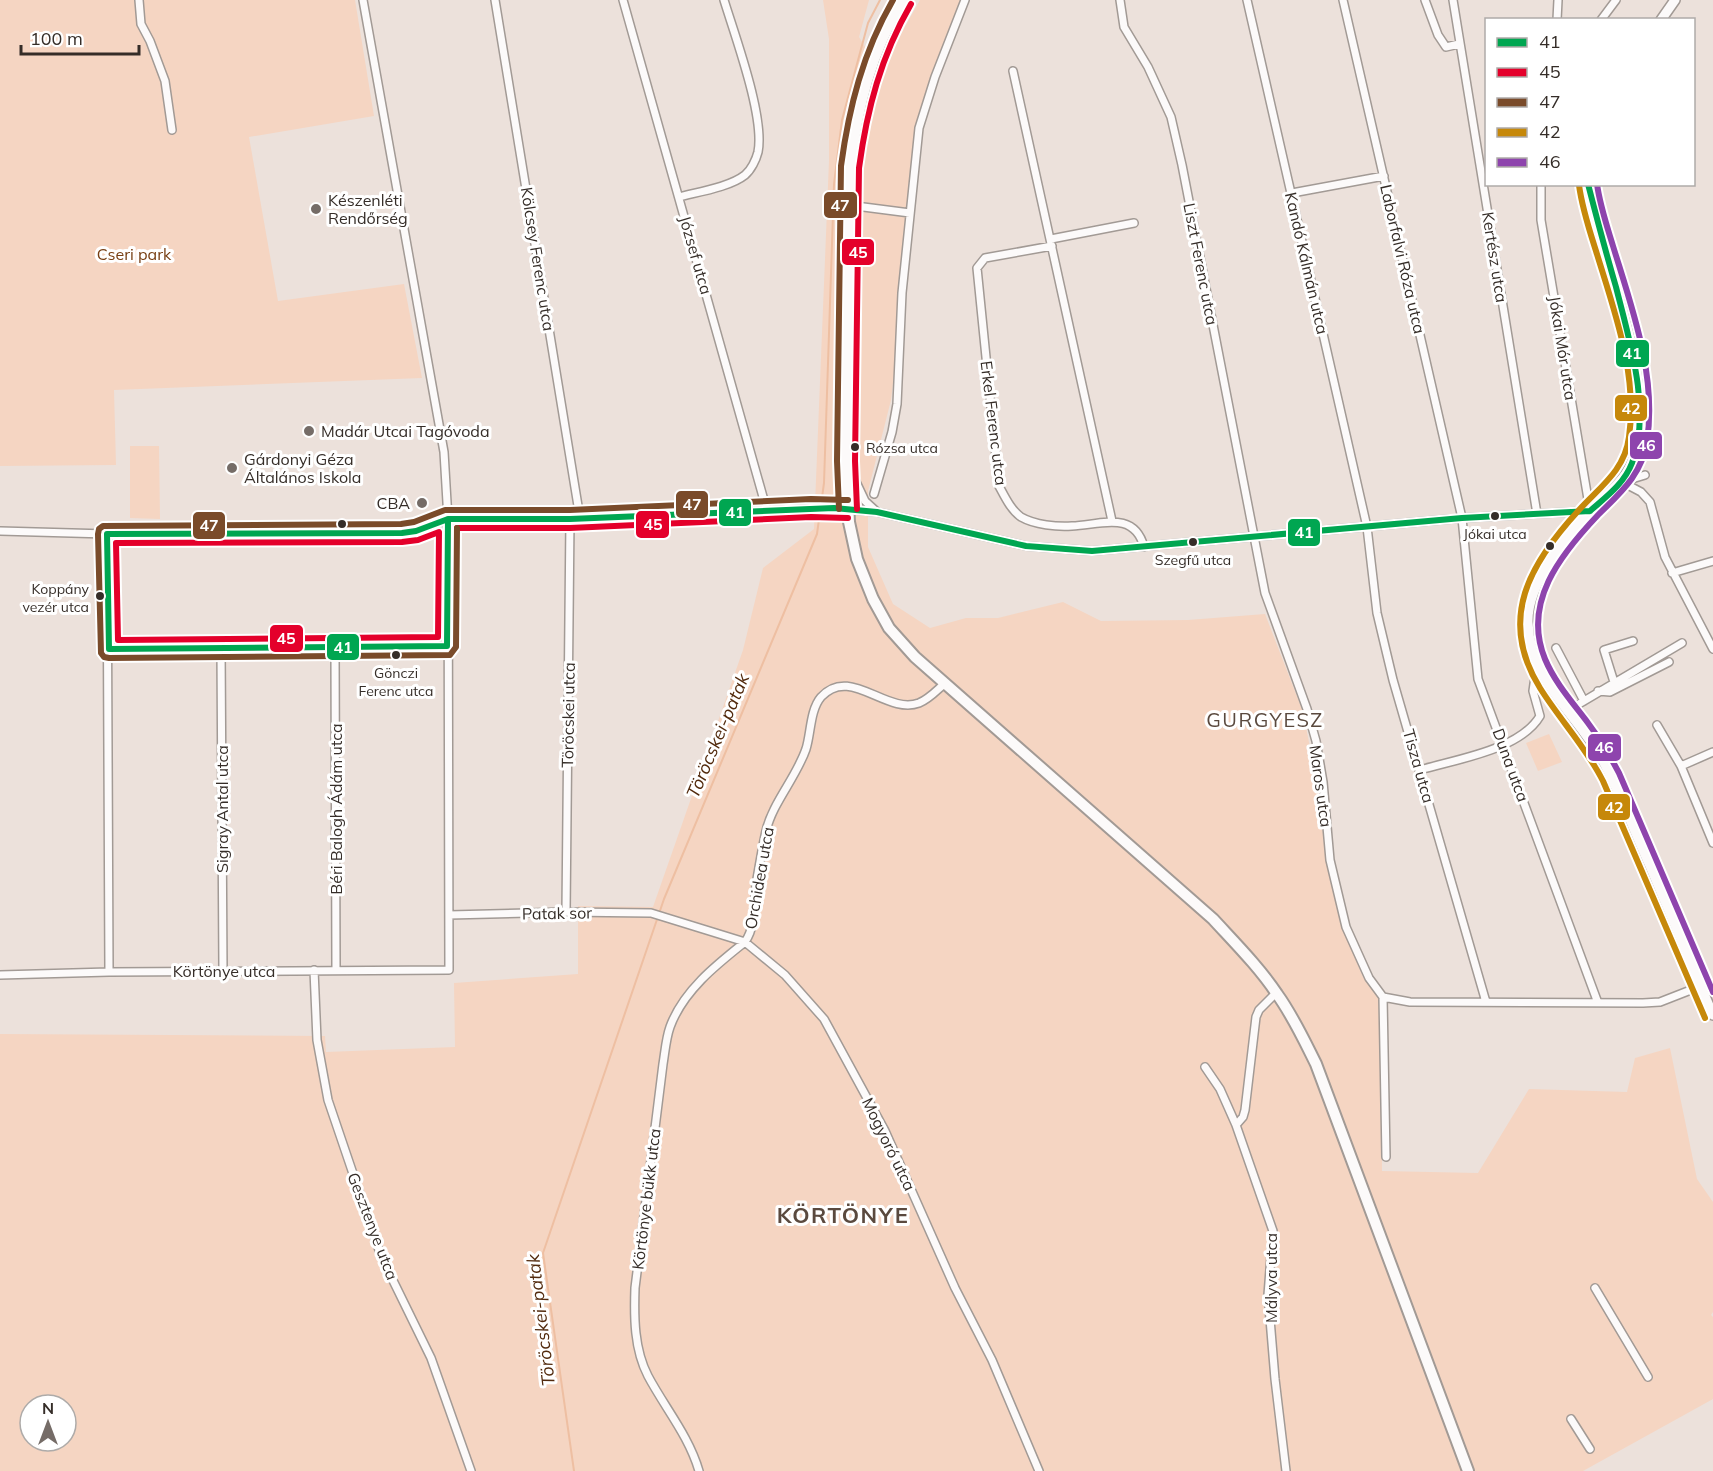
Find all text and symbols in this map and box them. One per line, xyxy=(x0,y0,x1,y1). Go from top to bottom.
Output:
scale bar xyxy=(21,18,140,56)
legend xyxy=(1485,18,1695,186)
text: 100 m xyxy=(30,27,83,50)
text: 41 xyxy=(1539,30,1561,53)
text: 45 xyxy=(1539,60,1561,83)
text: 47 xyxy=(1539,90,1561,113)
text: 42 xyxy=(1539,120,1561,143)
text: 46 xyxy=(1539,150,1561,173)
street label: Laborfalvi Róza utca xyxy=(1376,182,1430,336)
street label: Kölcsey Ferenc utca xyxy=(517,186,559,332)
place label: Készenléti Rendőrség xyxy=(328,190,408,228)
street label: Kandó Kálmán utca xyxy=(1281,190,1333,336)
line badge: 47 xyxy=(823,191,858,219)
text: 47 xyxy=(830,195,850,215)
street label: Liszt Ferenc utca xyxy=(1179,201,1223,327)
marker: Készenléti Rendőrség xyxy=(309,202,323,216)
street label: Kertész utca xyxy=(1478,210,1512,304)
street label: József utca xyxy=(675,213,717,297)
line badge: 45 xyxy=(841,238,875,266)
text: 45 xyxy=(848,242,868,262)
park label: Cseri park xyxy=(97,244,172,264)
street label: Jókai Mór utca xyxy=(1545,294,1581,402)
line badge: 41 xyxy=(1615,339,1650,368)
text: 41 xyxy=(1622,343,1642,363)
street label: Erkel Ferenc utca xyxy=(976,360,1012,486)
line badge: 42 xyxy=(1614,394,1648,422)
text: 42 xyxy=(1621,398,1641,418)
place label: Madár Utcai Tagóvoda xyxy=(321,421,490,441)
marker: Madár Utcai Tagóvoda xyxy=(302,424,316,438)
line badge: 46 xyxy=(1629,431,1663,460)
text: 46 xyxy=(1636,435,1656,455)
place label: Rózsa utca xyxy=(866,439,938,457)
marker: Rózsa utca xyxy=(849,441,861,453)
place label: Gárdonyi Géza Általános Iskola xyxy=(244,449,361,487)
marker: Gárdonyi Géza Általános Iskola xyxy=(225,461,239,475)
line badge: 47 xyxy=(675,490,709,519)
place label: CBA xyxy=(377,493,410,513)
text: 47 xyxy=(682,494,702,514)
marker: CBA xyxy=(415,496,429,510)
line badge: 41 xyxy=(718,498,752,527)
text: 41 xyxy=(725,502,745,522)
line badge: 45 xyxy=(635,510,670,539)
marker: Jókai utca xyxy=(1489,510,1501,522)
line badge: 47 xyxy=(192,511,226,540)
text: 45 xyxy=(643,514,663,534)
text: 47 xyxy=(199,515,219,535)
unlabelled marker xyxy=(336,518,348,530)
line badge: 41 xyxy=(1287,518,1321,547)
text: 41 xyxy=(1294,522,1314,542)
place label: Jókai utca xyxy=(1463,525,1527,543)
marker: Szegfű utca xyxy=(1187,536,1199,548)
unlabelled marker xyxy=(1544,540,1556,552)
place label: Szegfű utca xyxy=(1155,551,1231,569)
place label: Koppány vezér utca xyxy=(22,580,90,616)
marker: Koppány vezér utca xyxy=(94,590,106,602)
line badge: 45 xyxy=(269,624,304,653)
text: 45 xyxy=(276,628,296,648)
line badge: 41 xyxy=(326,633,360,661)
text: 41 xyxy=(333,637,353,657)
marker: Gönczi Ferenc utca xyxy=(390,649,402,661)
street label: Töröcskei utca xyxy=(557,662,579,768)
place label: Gönczi Ferenc utca xyxy=(359,664,433,700)
water label: Töröcskei-patak xyxy=(681,669,754,802)
district label: GURGYESZ xyxy=(1206,707,1324,732)
street label: Béri Balogh Ádám utca xyxy=(326,723,346,895)
street label: Duna utca xyxy=(1489,726,1533,804)
street label: Tisza utca xyxy=(1399,727,1439,805)
line badge: 46 xyxy=(1587,733,1622,762)
text: 46 xyxy=(1594,737,1614,757)
street label: Maros utca xyxy=(1305,744,1337,828)
street label: Sigray Antal utca xyxy=(212,745,232,873)
line badge: 42 xyxy=(1597,793,1631,821)
text: 42 xyxy=(1604,797,1624,817)
street label: Orchidea utca xyxy=(740,825,778,931)
street label: Patak sor xyxy=(522,902,592,924)
street label: Körtönye utca xyxy=(173,961,275,981)
street label: Mogyoró utca xyxy=(858,1094,920,1194)
street label: Körtönye bükk utca xyxy=(627,1127,665,1271)
street label: Gesztenye utca xyxy=(343,1169,403,1283)
district label: KÖRTÖNYE xyxy=(777,1201,909,1229)
street label: Mályva utca xyxy=(1261,1233,1281,1323)
water label: Töröcskei-patak xyxy=(521,1252,560,1388)
north arrow xyxy=(18,1393,78,1453)
text: N xyxy=(42,1398,54,1418)

